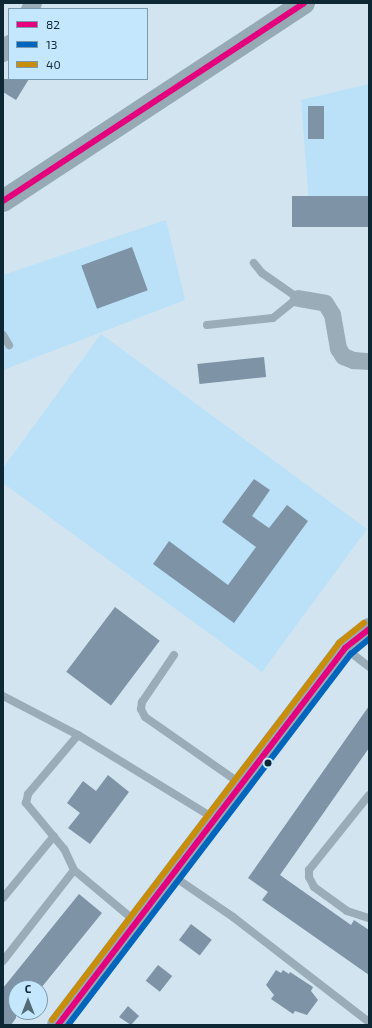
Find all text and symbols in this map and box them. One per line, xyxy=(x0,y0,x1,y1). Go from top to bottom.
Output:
legend xyxy=(8,8,148,80)
text: 82 xyxy=(46,17,60,31)
text: 13 xyxy=(46,37,57,51)
text: 40 xyxy=(46,57,61,71)
unlabelled marker xyxy=(263,758,273,768)
north arrow xyxy=(8,980,48,1020)
text: С xyxy=(25,982,31,995)

